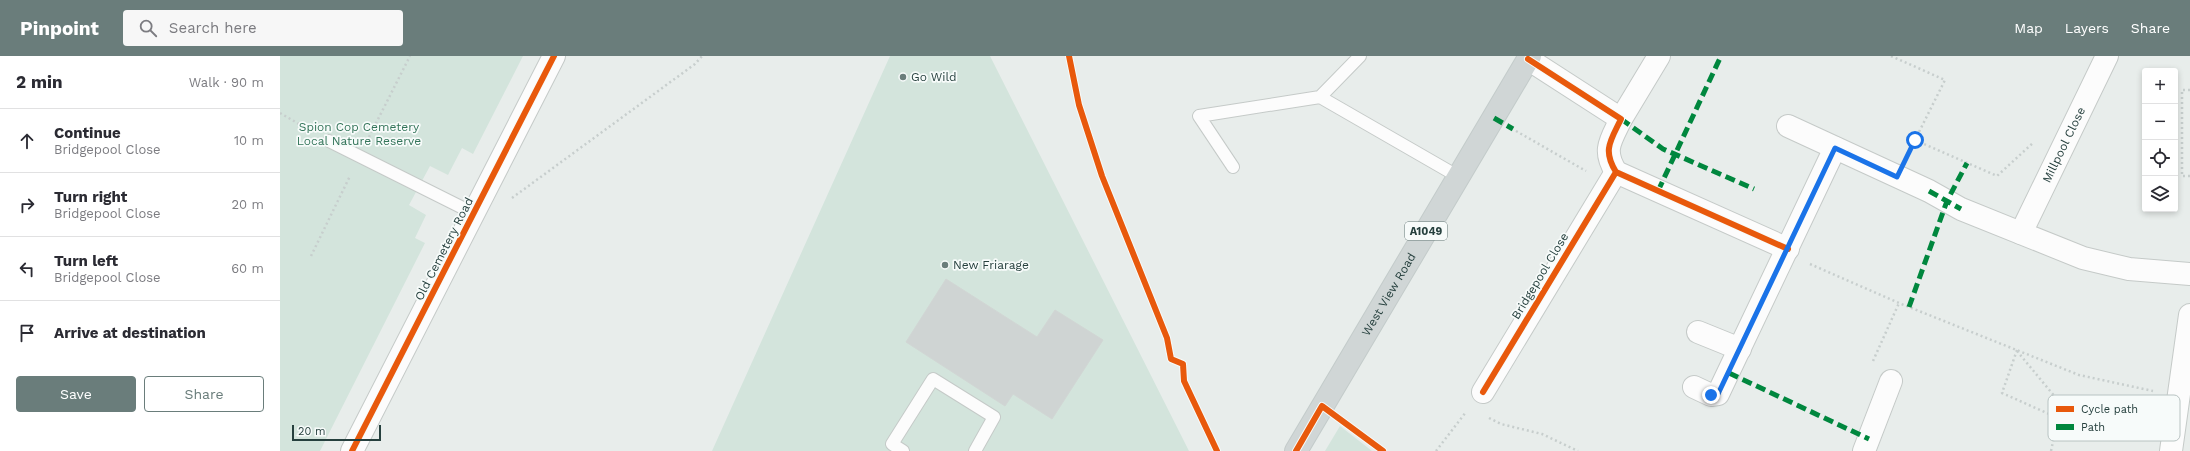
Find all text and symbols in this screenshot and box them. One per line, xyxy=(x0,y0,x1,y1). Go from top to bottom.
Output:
search box xyxy=(123,10,403,46)
text: Pinpoint xyxy=(20,17,99,40)
icon: search xyxy=(137,17,159,39)
text: Search here xyxy=(169,19,257,37)
text: Map xyxy=(2014,20,2043,36)
text: Layers xyxy=(2065,20,2109,36)
text: Share xyxy=(2131,20,2170,36)
map controls xyxy=(2142,68,2178,212)
button: + xyxy=(2142,68,2178,104)
place label: Go Wild xyxy=(911,70,957,84)
text: 2 min xyxy=(16,72,62,92)
marker: Go Wild xyxy=(898,72,908,82)
text: Walk · 90 m xyxy=(189,75,264,90)
button: − xyxy=(2142,104,2178,140)
street label: Millpool Close xyxy=(2040,105,2088,185)
park label: Spion Cop Cemetery Local Nature Reserve xyxy=(297,120,421,148)
text: Continue xyxy=(54,124,121,142)
icon: ahead xyxy=(16,130,38,152)
route start xyxy=(1906,131,1924,149)
text: 10 m xyxy=(234,133,264,148)
button: locate xyxy=(2142,140,2178,176)
text: Bridgepool Close xyxy=(54,142,161,157)
button: layers xyxy=(2142,176,2178,212)
text: Turn right xyxy=(54,188,127,206)
icon: right xyxy=(16,194,38,216)
street label: Old Cemetery Road xyxy=(412,195,476,303)
text: 20 m xyxy=(232,197,264,212)
text: Bridgepool Close xyxy=(54,206,161,221)
road number: A1049 xyxy=(1405,222,1447,240)
street label: Bridgepool Close xyxy=(1509,230,1571,322)
street label: West View Road xyxy=(1359,250,1419,338)
text: Turn left xyxy=(54,252,118,270)
icon: left xyxy=(16,258,38,280)
place label: New Friarage xyxy=(953,258,1029,272)
marker: New Friarage xyxy=(940,260,950,270)
text: 60 m xyxy=(231,261,264,276)
text: Bridgepool Close xyxy=(54,270,161,285)
icon: arrive xyxy=(16,322,38,344)
text: Arrive at destination xyxy=(54,324,206,342)
button: Save xyxy=(16,376,136,412)
button: Share xyxy=(144,376,264,412)
route end xyxy=(1702,386,1720,404)
legend xyxy=(2048,395,2180,441)
text: Cycle path xyxy=(2081,403,2138,416)
text: Path xyxy=(2081,421,2105,434)
scale bar xyxy=(292,423,381,442)
text: 20 m xyxy=(298,425,326,438)

